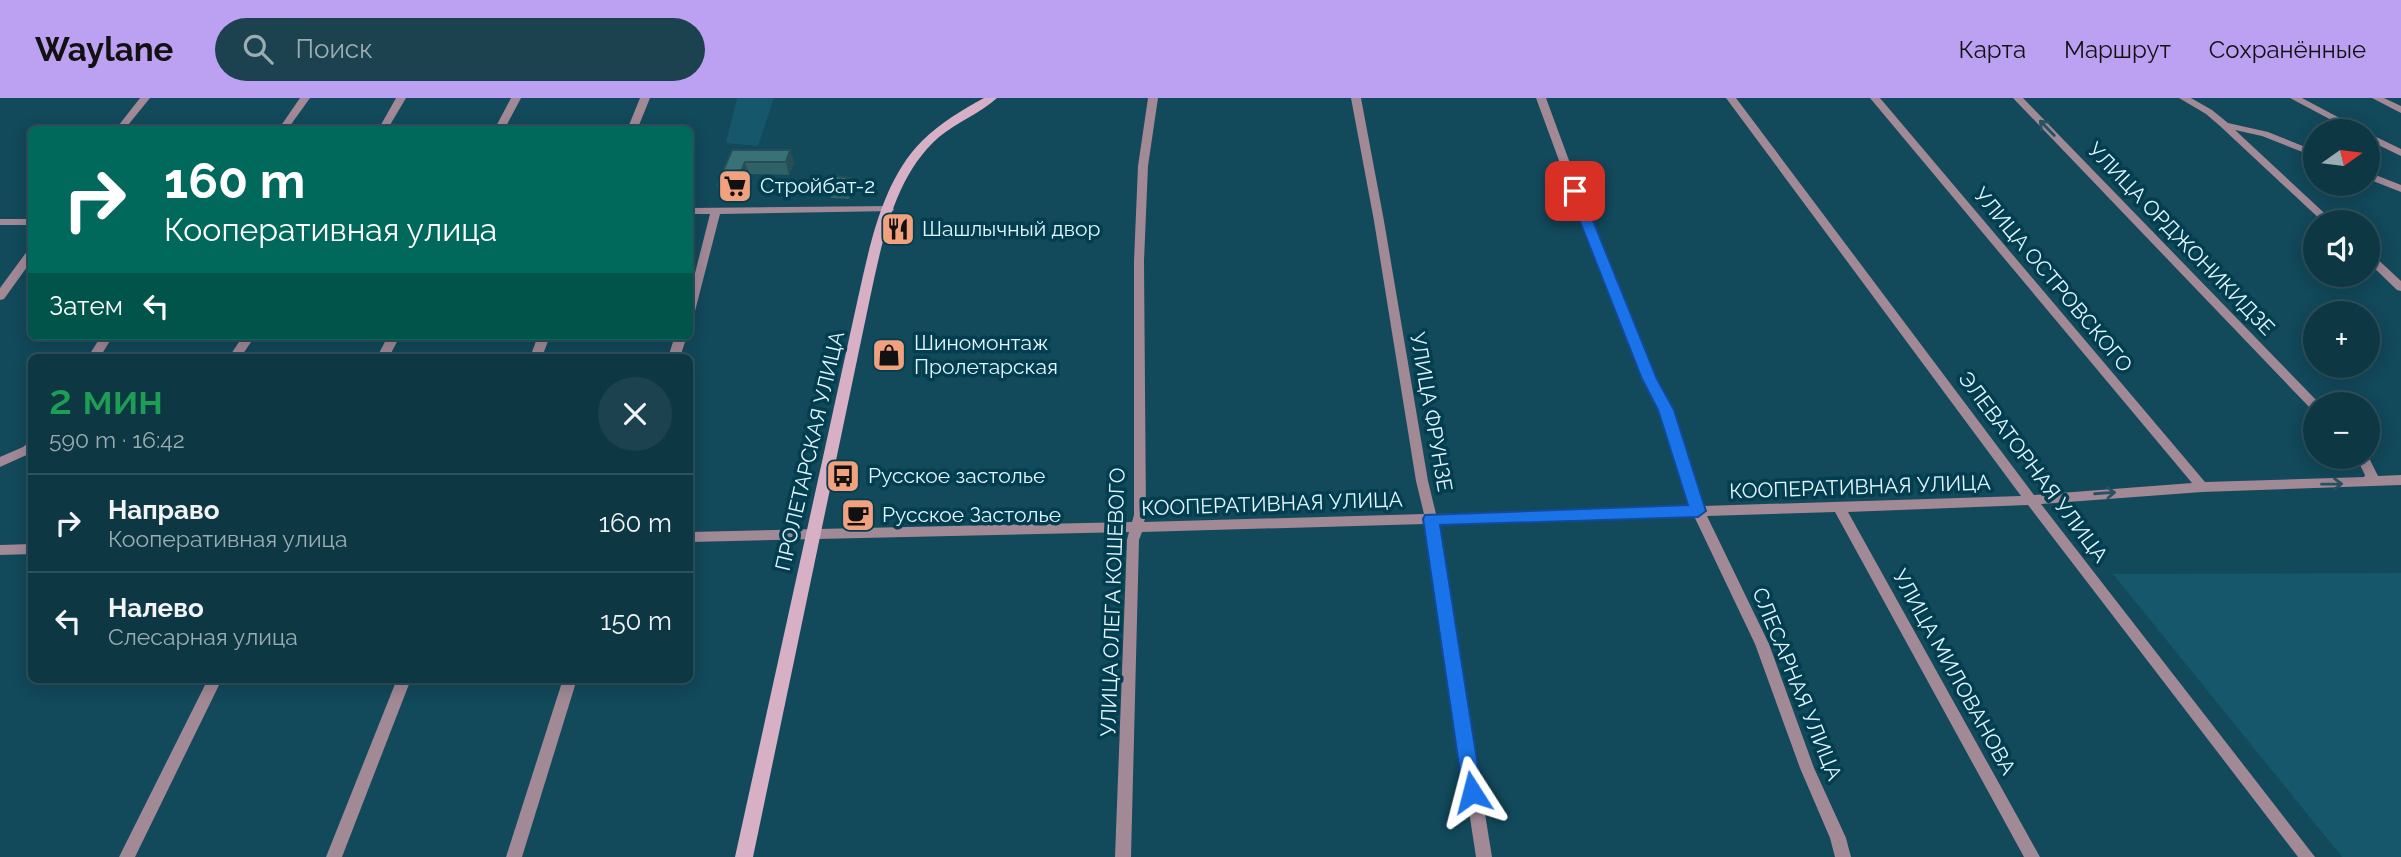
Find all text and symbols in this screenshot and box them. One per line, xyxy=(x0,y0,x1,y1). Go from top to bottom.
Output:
search box xyxy=(215,18,705,81)
text: Waylane xyxy=(35,30,173,69)
icon: search xyxy=(239,30,277,68)
text: Поиск xyxy=(295,34,373,64)
text: Карта xyxy=(1958,35,2026,64)
text: Маршрут xyxy=(2064,35,2171,64)
text: Сохранённые xyxy=(2209,35,2366,64)
north arrow xyxy=(2303,119,2380,196)
map controls xyxy=(2303,119,2380,469)
one-way arrow xyxy=(2038,120,2055,137)
street label: УЛИЦА ОРДЖОНИКИДЗЕ xyxy=(2083,137,2280,340)
text: 160 m xyxy=(164,152,305,209)
icon: right xyxy=(49,154,140,245)
pin xyxy=(1545,161,1605,221)
supermarket icon: Стройбат-2 xyxy=(716,167,754,205)
icon: arrive xyxy=(1556,172,1594,210)
place label: Стройбат-2 xyxy=(760,173,875,198)
street label: УЛИЦА ОСТРОВСКОГО xyxy=(1969,182,2138,377)
restaurant icon: Шашлычный двор xyxy=(879,210,917,248)
button: sound xyxy=(2303,210,2380,287)
text: Кооперативная улица xyxy=(164,211,497,248)
place label: Шашлычный двор xyxy=(922,216,1100,241)
icon: left xyxy=(137,287,175,325)
text: Затем xyxy=(49,291,123,321)
button: + xyxy=(2303,301,2380,378)
street label: ПРОЛЕТАРСКАЯ УЛИЦА xyxy=(770,329,849,573)
place label: Шиномонтаж Пролетарская xyxy=(914,330,1058,379)
street label: УЛИЦА ФРУНЗЕ xyxy=(1405,330,1458,493)
shop icon: Шиномонтаж Пролетарская xyxy=(870,336,908,374)
street label: ЭЛЕВАТОРНАЯ УЛИЦА xyxy=(1953,366,2113,567)
text: 2 мин xyxy=(49,375,163,424)
button: close xyxy=(598,377,672,451)
button: − xyxy=(2303,392,2380,469)
text: 590 m · 16:42 xyxy=(49,426,185,453)
bus stop icon: Русское застолье xyxy=(824,457,862,495)
place label: Русское застолье xyxy=(868,463,1045,488)
street label: УЛИЦА ОЛЕГА КОШЕВОГО xyxy=(1095,467,1130,737)
street label: КООПЕРАТИВНАЯ УЛИЦА xyxy=(1729,469,1991,504)
one-way arrow xyxy=(2321,478,2344,491)
street label: КООПЕРАТИВНАЯ УЛИЦА xyxy=(1141,486,1403,521)
one-way arrow xyxy=(2093,486,2116,499)
text: Направо xyxy=(108,495,219,525)
cafe icon: Русское Застолье xyxy=(839,496,877,534)
place label: Русское Застолье xyxy=(882,502,1061,527)
icon: right xyxy=(49,504,87,542)
text: 160 m xyxy=(599,508,672,538)
text: Кооперативная улица xyxy=(108,525,347,552)
street label: УЛИЦА МИЛОВАНОВА xyxy=(1888,565,2021,779)
street label: СЛЕСАРНАЯ УЛИЦА xyxy=(1747,584,1848,784)
text: Налево xyxy=(108,593,204,623)
icon: left xyxy=(49,602,87,640)
text: 150 m xyxy=(600,606,672,636)
text: Слесарная улица xyxy=(108,623,298,650)
position arrow xyxy=(1435,755,1509,829)

